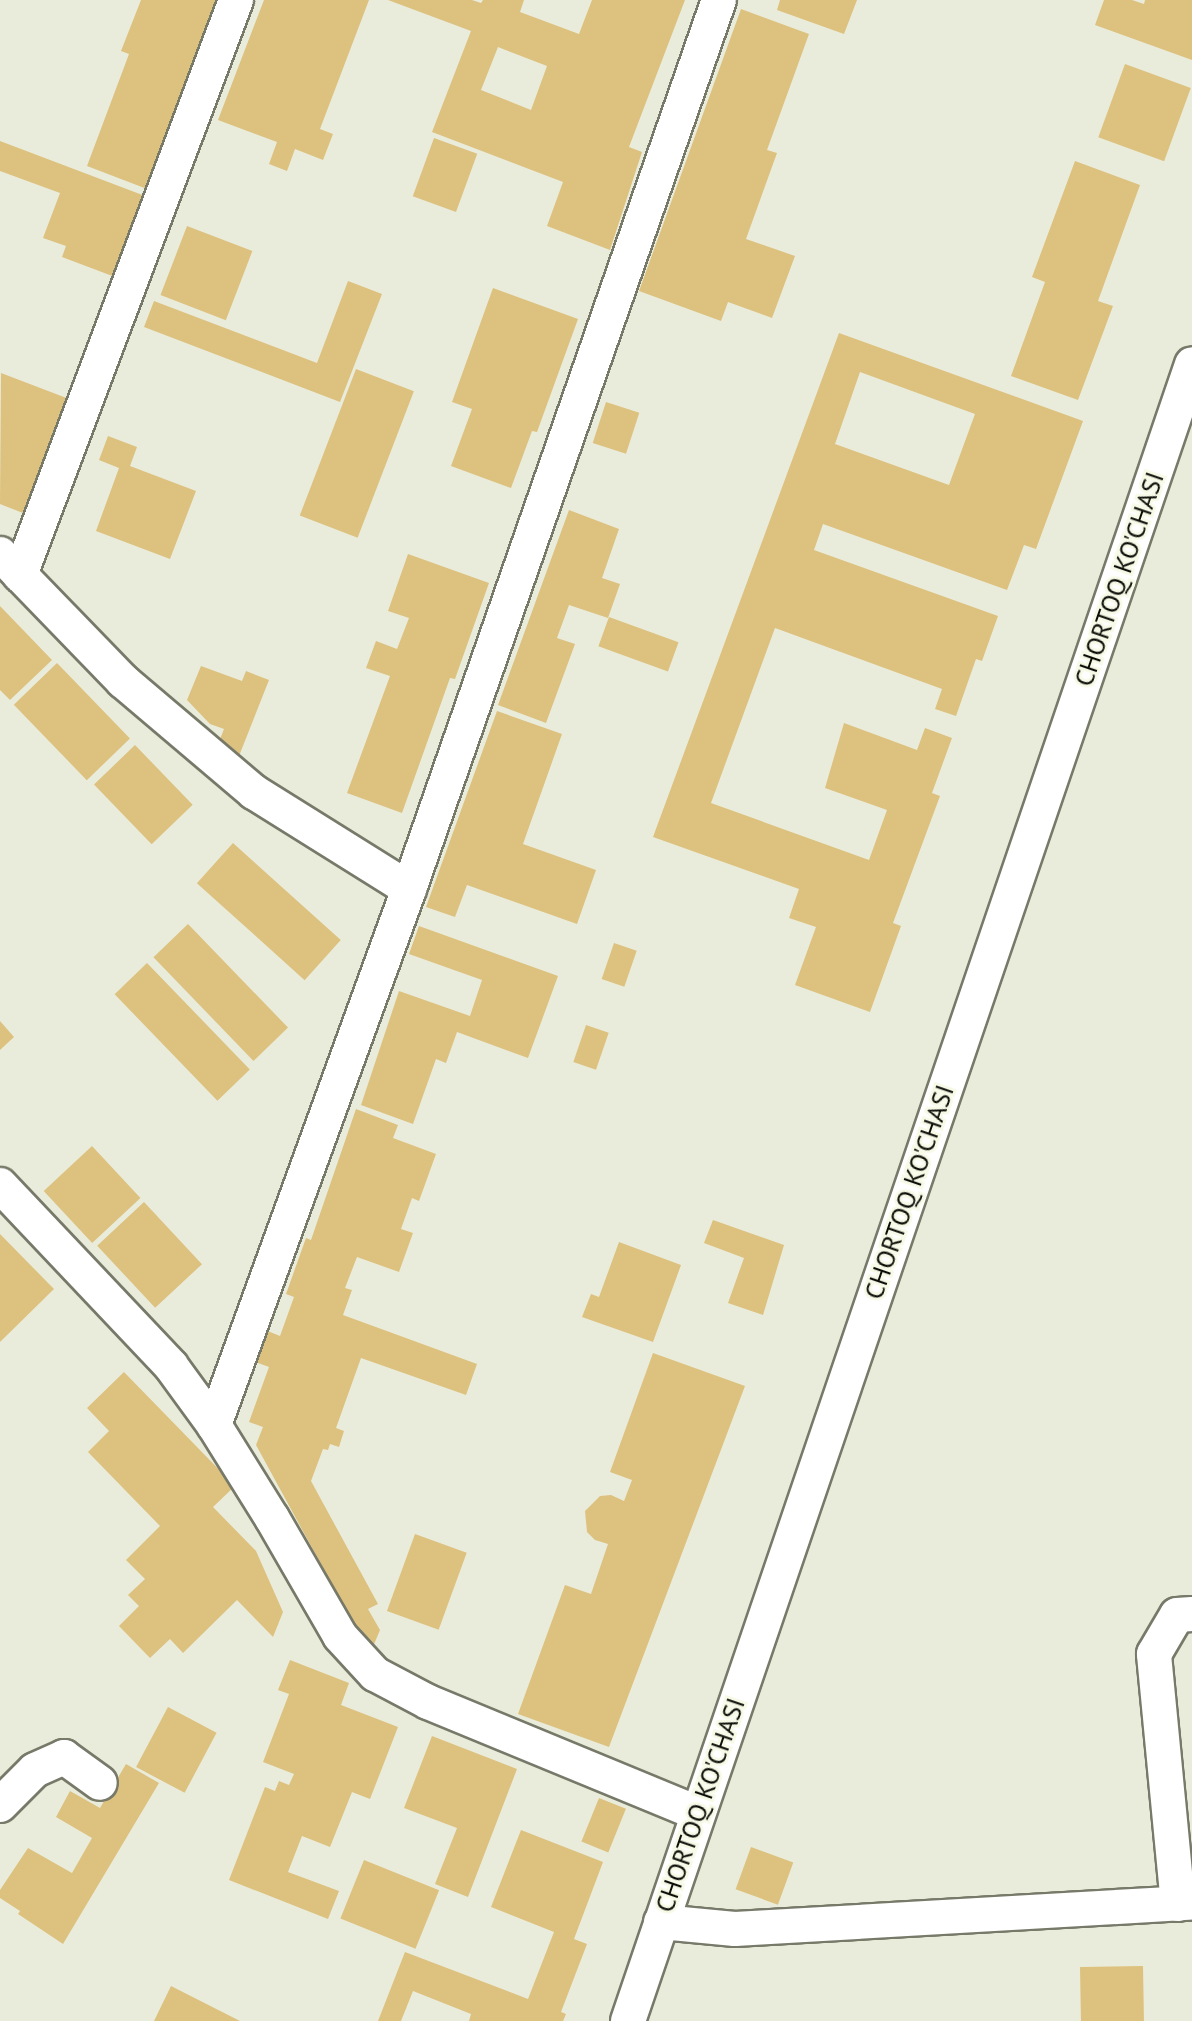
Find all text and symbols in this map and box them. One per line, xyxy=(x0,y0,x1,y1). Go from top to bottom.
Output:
street label: CHORTOQ KO'CHASI xyxy=(1068,468,1170,690)
street label: CHORTOQ KO'CHASI xyxy=(858,1081,960,1303)
street label: CHORTOQ KO'CHASI xyxy=(649,1694,751,1916)

